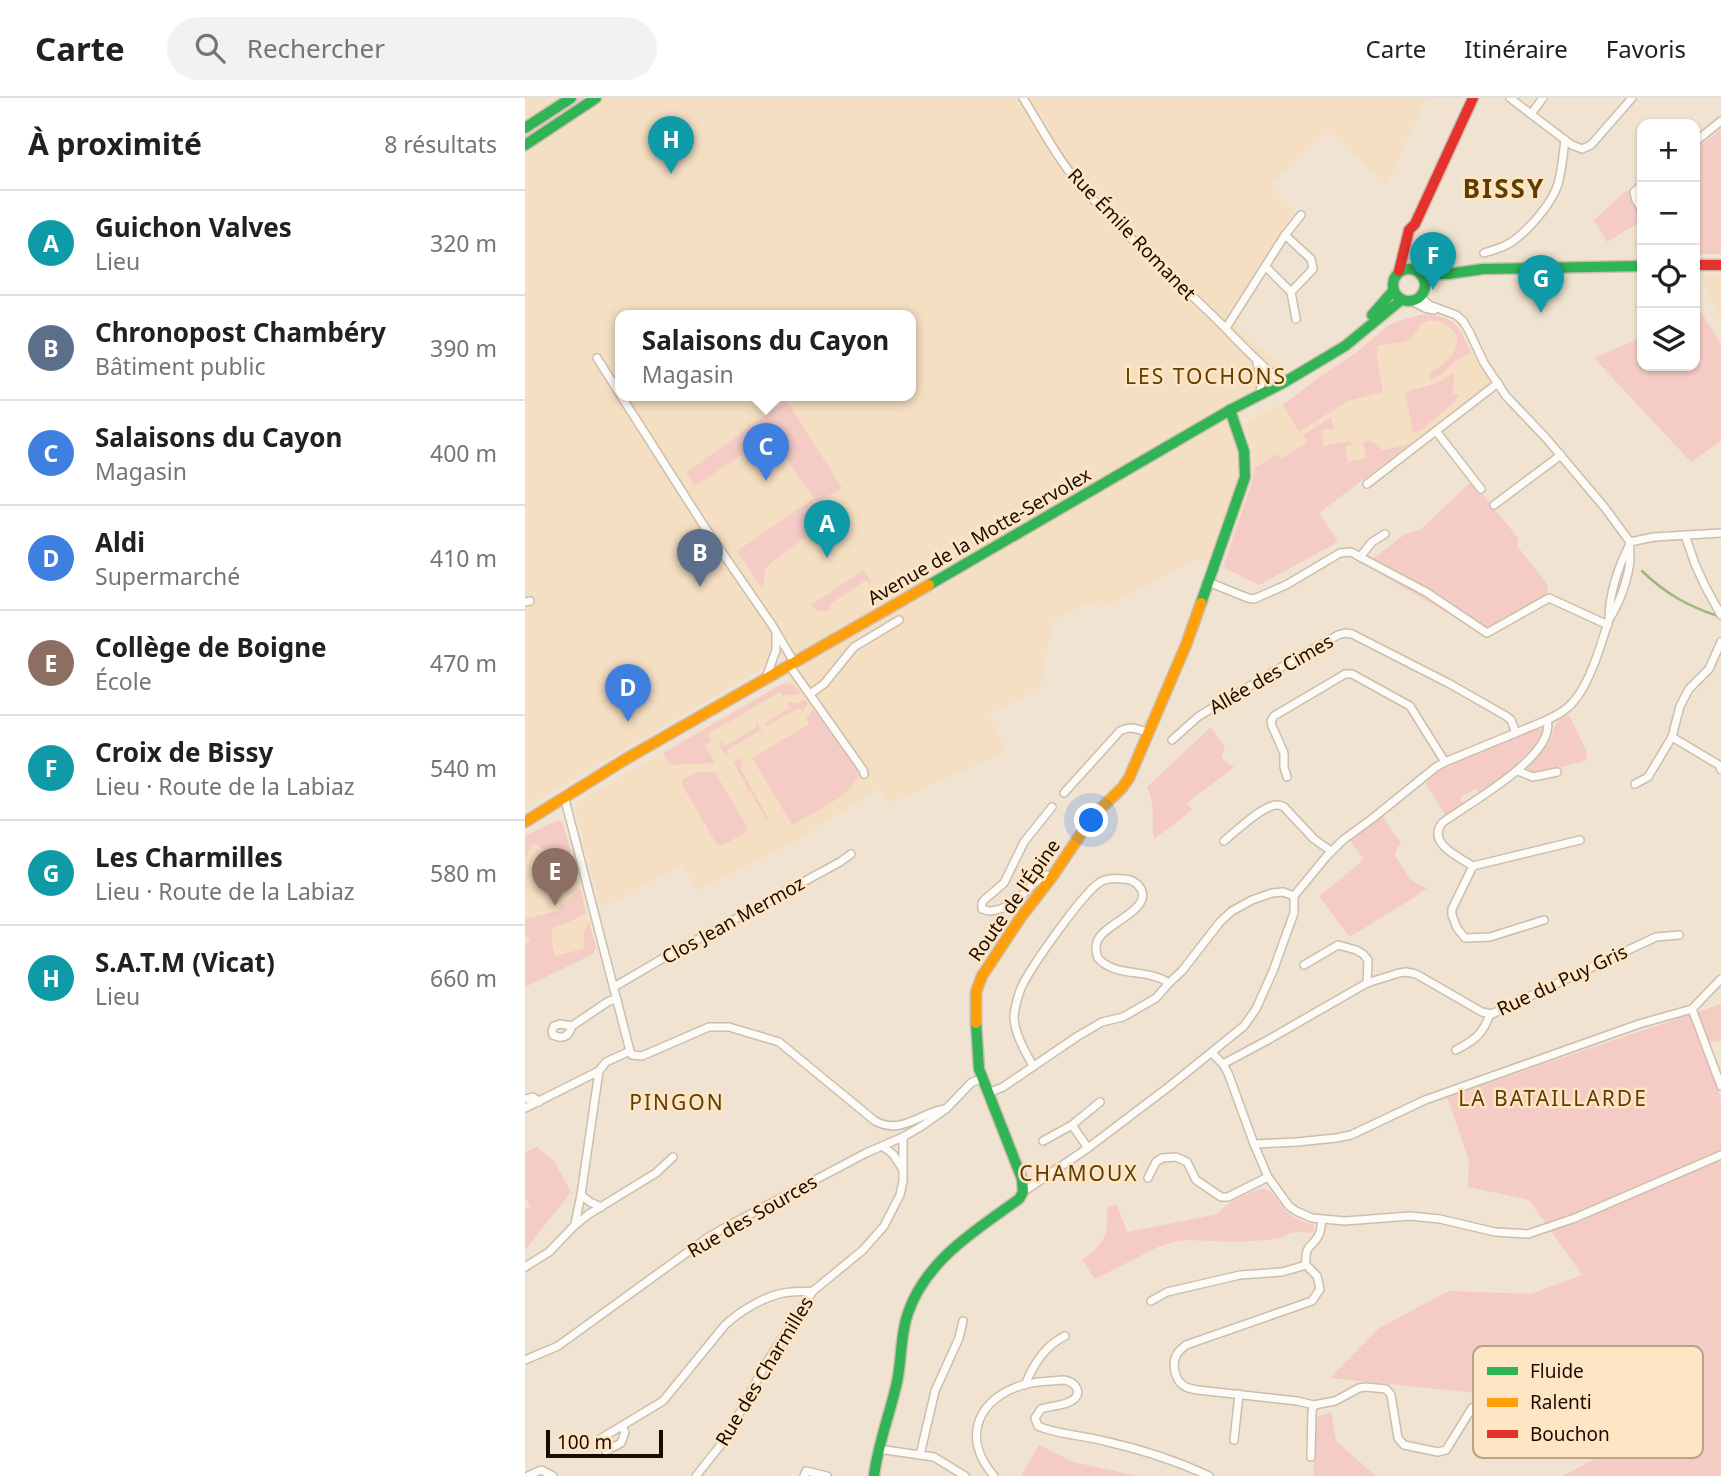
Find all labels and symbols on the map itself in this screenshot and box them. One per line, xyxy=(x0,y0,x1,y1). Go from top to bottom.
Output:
pin: H xyxy=(648,116,694,174)
street label: Rue Émile Romanet xyxy=(1062,162,1202,306)
district label: BISSY xyxy=(1463,170,1545,206)
pin: F xyxy=(1410,232,1456,290)
pin: G xyxy=(1518,255,1564,313)
district label: LES TOCHONS xyxy=(1125,362,1287,390)
pin: C xyxy=(743,423,789,481)
street label: Avenue de la Motte-Servolex xyxy=(862,461,1096,611)
pin: A xyxy=(804,500,850,558)
pin: B xyxy=(677,529,723,587)
street label: Allée des Cimes xyxy=(1204,628,1338,720)
pin: D xyxy=(605,664,651,722)
your location xyxy=(1074,803,1108,837)
street label: Route de l'Épine xyxy=(962,834,1066,966)
pin: E xyxy=(532,848,578,906)
street label: Clos Jean Mermoz xyxy=(657,870,809,970)
street label: Rue du Puy Gris xyxy=(1493,938,1631,1022)
district label: LA BATAILLARDE xyxy=(1458,1084,1648,1112)
district label: PINGON xyxy=(629,1088,725,1116)
district label: CHAMOUX xyxy=(1019,1159,1139,1187)
street label: Rue des Sources xyxy=(682,1168,822,1264)
street label: Rue des Charmilles xyxy=(709,1291,819,1451)
legend xyxy=(1473,1346,1703,1458)
text: Fluide xyxy=(1530,1358,1584,1384)
text: Ralenti xyxy=(1530,1389,1592,1415)
text: Bouchon xyxy=(1530,1421,1610,1447)
scale bar xyxy=(546,1427,663,1459)

